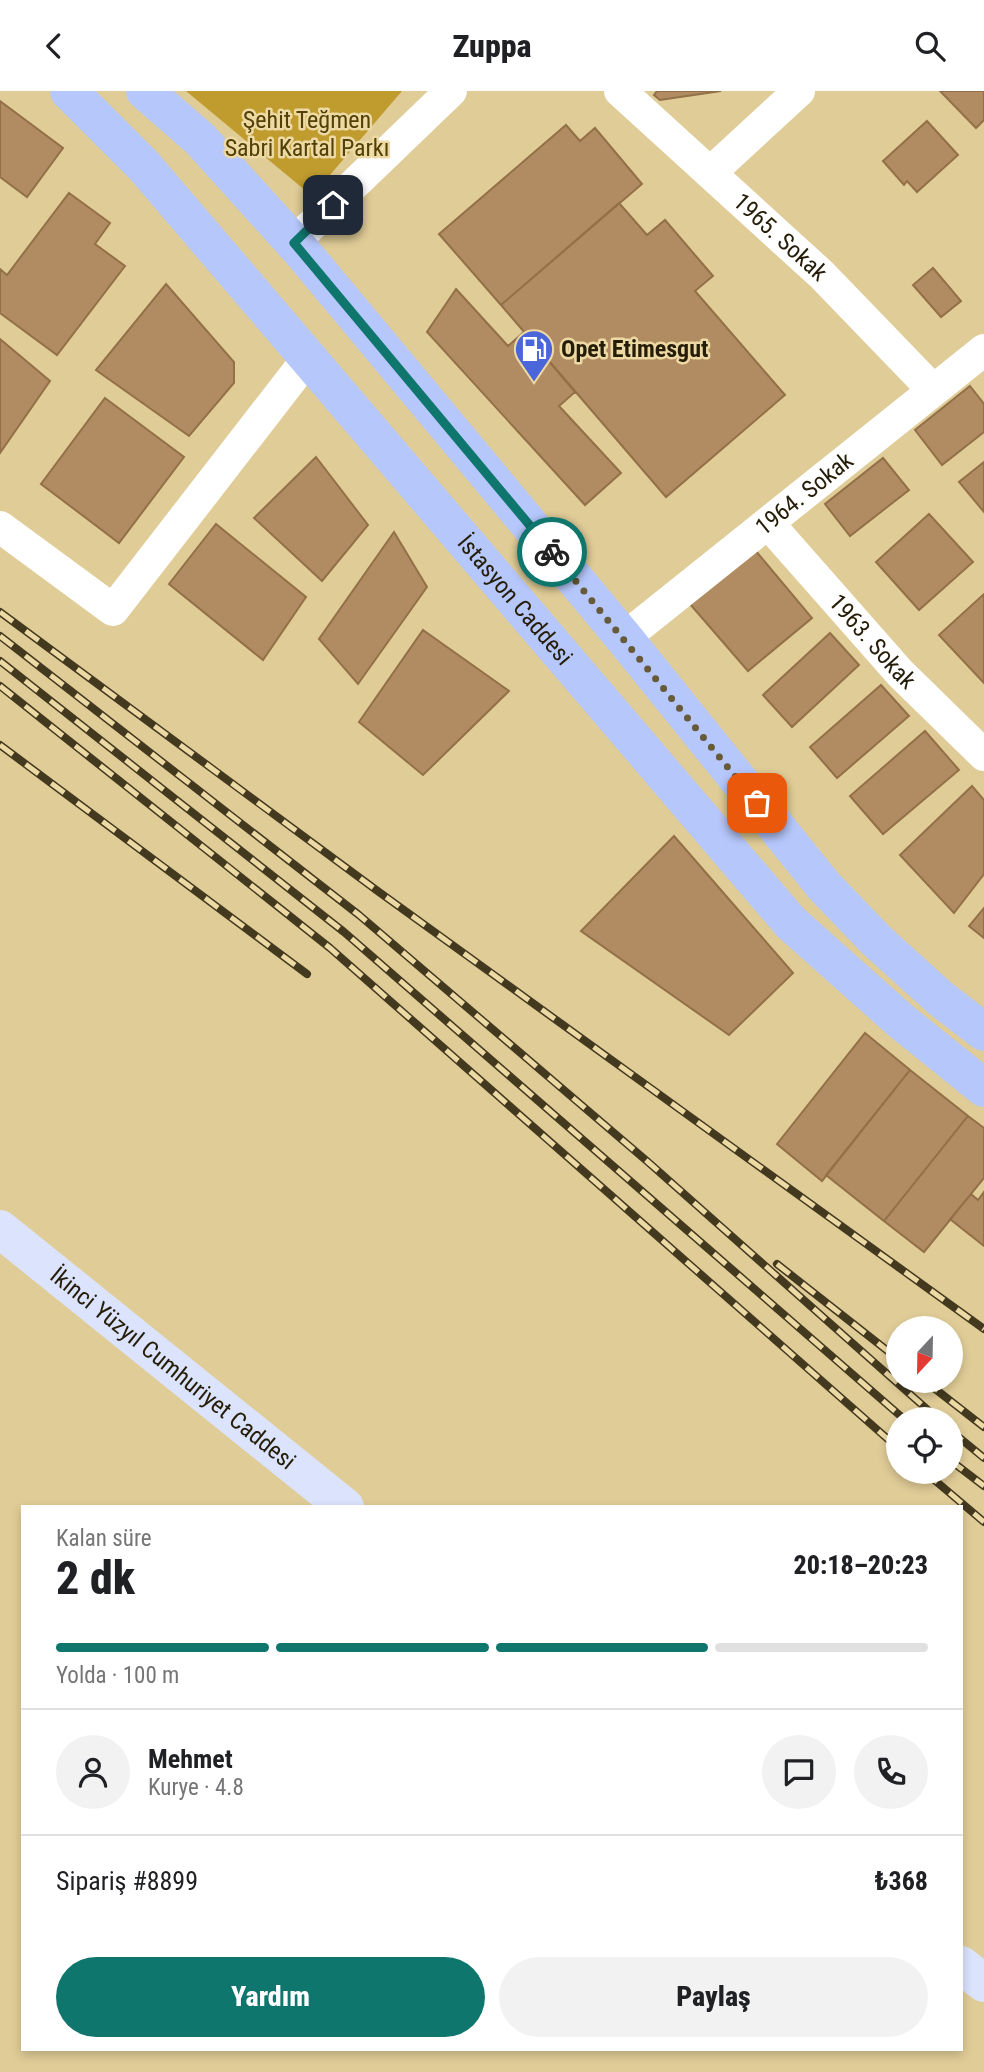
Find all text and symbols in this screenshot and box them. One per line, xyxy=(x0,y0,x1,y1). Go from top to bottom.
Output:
icon: back xyxy=(35,27,73,65)
text: Zuppa xyxy=(452,27,532,65)
icon: search xyxy=(911,27,949,65)
park label: Şehit Teğmen Sabri Kartal Parkı xyxy=(225,106,389,162)
pin xyxy=(303,175,363,235)
icon: home xyxy=(314,186,352,224)
street label: 1965. Sokak xyxy=(728,187,833,287)
fuel station icon: Opet Etimesgut xyxy=(513,328,555,383)
place label: Opet Etimesgut xyxy=(561,335,708,363)
street label: 1964. Sokak xyxy=(750,446,859,541)
courier xyxy=(517,517,587,587)
street label: İstasyon Caddesi xyxy=(452,529,578,671)
icon: bike xyxy=(533,533,571,571)
street label: 1963. Sokak xyxy=(823,588,922,695)
pin xyxy=(727,773,787,833)
icon: bag xyxy=(738,784,776,822)
street label: İkinci Yüzyıl Cumhuriyet Caddesi xyxy=(45,1261,301,1475)
north arrow xyxy=(886,1316,962,1393)
map controls xyxy=(886,1316,963,1484)
button: locate xyxy=(886,1407,963,1484)
text: Kalan süre xyxy=(56,1525,151,1552)
text: 20:18–20:23 xyxy=(794,1550,928,1580)
text: 2 dk xyxy=(56,1551,135,1605)
text: Yolda · 100 m xyxy=(56,1662,179,1689)
button: person xyxy=(56,1735,130,1809)
button: chat xyxy=(762,1735,836,1809)
button: phone xyxy=(854,1735,928,1809)
text: Mehmet xyxy=(148,1744,233,1774)
text: Kurye · 4.8 xyxy=(148,1774,244,1801)
text: Sipariş #8899 xyxy=(56,1866,198,1896)
text: ₺368 xyxy=(875,1866,928,1896)
button: Yardım xyxy=(56,1957,485,2037)
button: Paylaş xyxy=(499,1957,928,2037)

